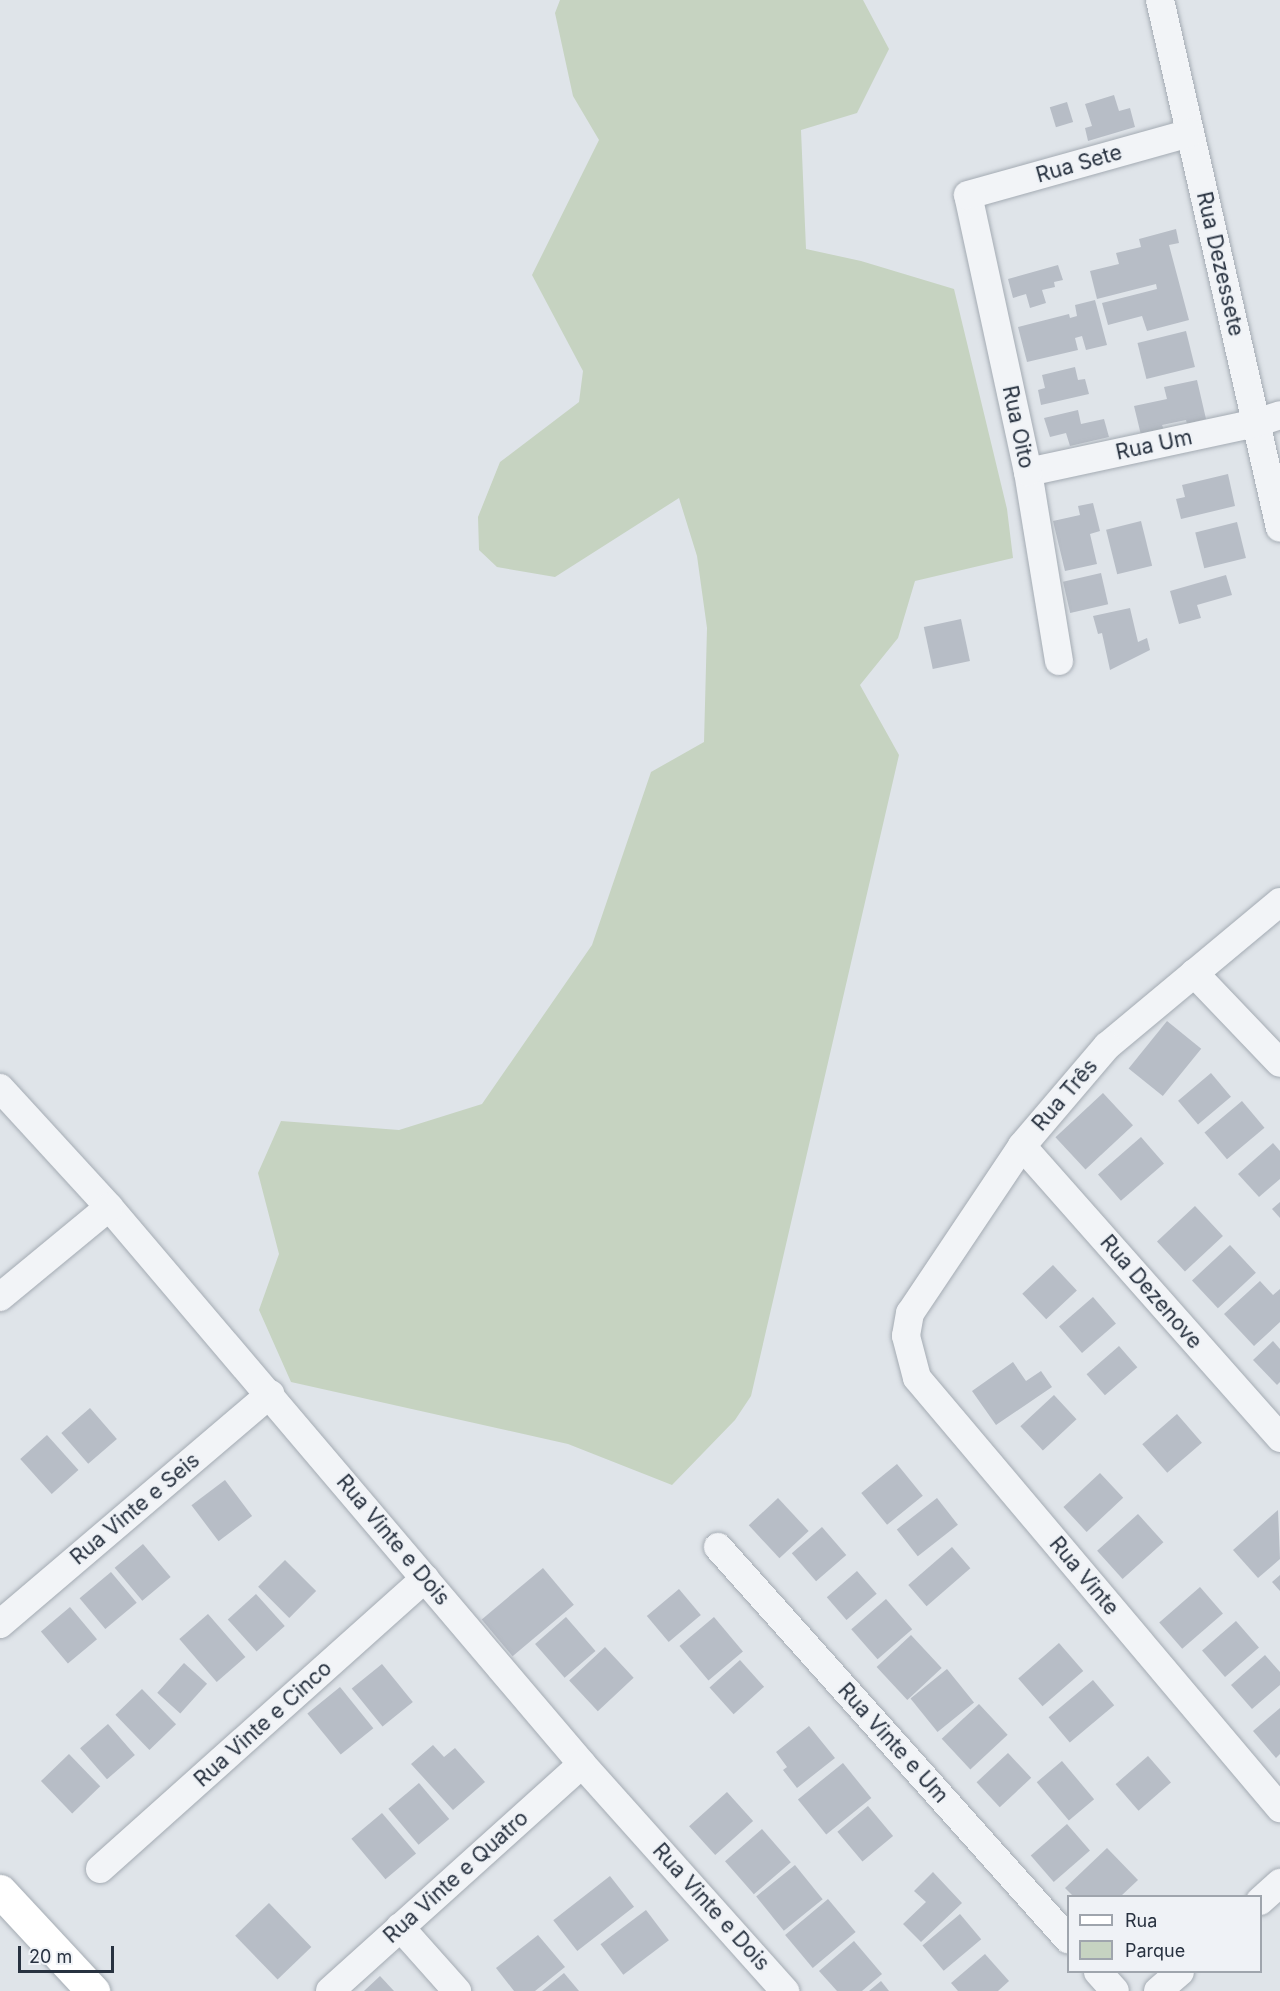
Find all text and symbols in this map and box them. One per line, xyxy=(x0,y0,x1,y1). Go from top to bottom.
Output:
street label: Rua Sete xyxy=(1033,140,1125,188)
street label: Rua Dezessete xyxy=(1191,189,1249,339)
street label: Rua Oito xyxy=(997,383,1039,471)
street label: Rua Um xyxy=(1113,425,1195,465)
street label: Rua Três xyxy=(1027,1054,1103,1136)
street label: Rua Dezenove xyxy=(1095,1230,1207,1354)
street label: Rua Vinte e Seis xyxy=(65,1448,205,1570)
street label: Rua Vinte e Dois xyxy=(331,1470,455,1610)
street label: Rua Vinte xyxy=(1044,1532,1124,1620)
street label: Rua Vinte e Cinco xyxy=(189,1656,337,1792)
street label: Rua Vinte e Um xyxy=(833,1678,953,1808)
street label: Rua Vinte e Quatro xyxy=(379,1805,533,1949)
street label: Rua Vinte e Dois xyxy=(647,1838,775,1976)
legend xyxy=(1067,1895,1262,1973)
text: Rua xyxy=(1125,1910,1157,1931)
scale bar xyxy=(21,1934,117,1972)
text: Parque xyxy=(1125,1940,1185,1961)
text: 20 m xyxy=(29,1946,72,1967)

